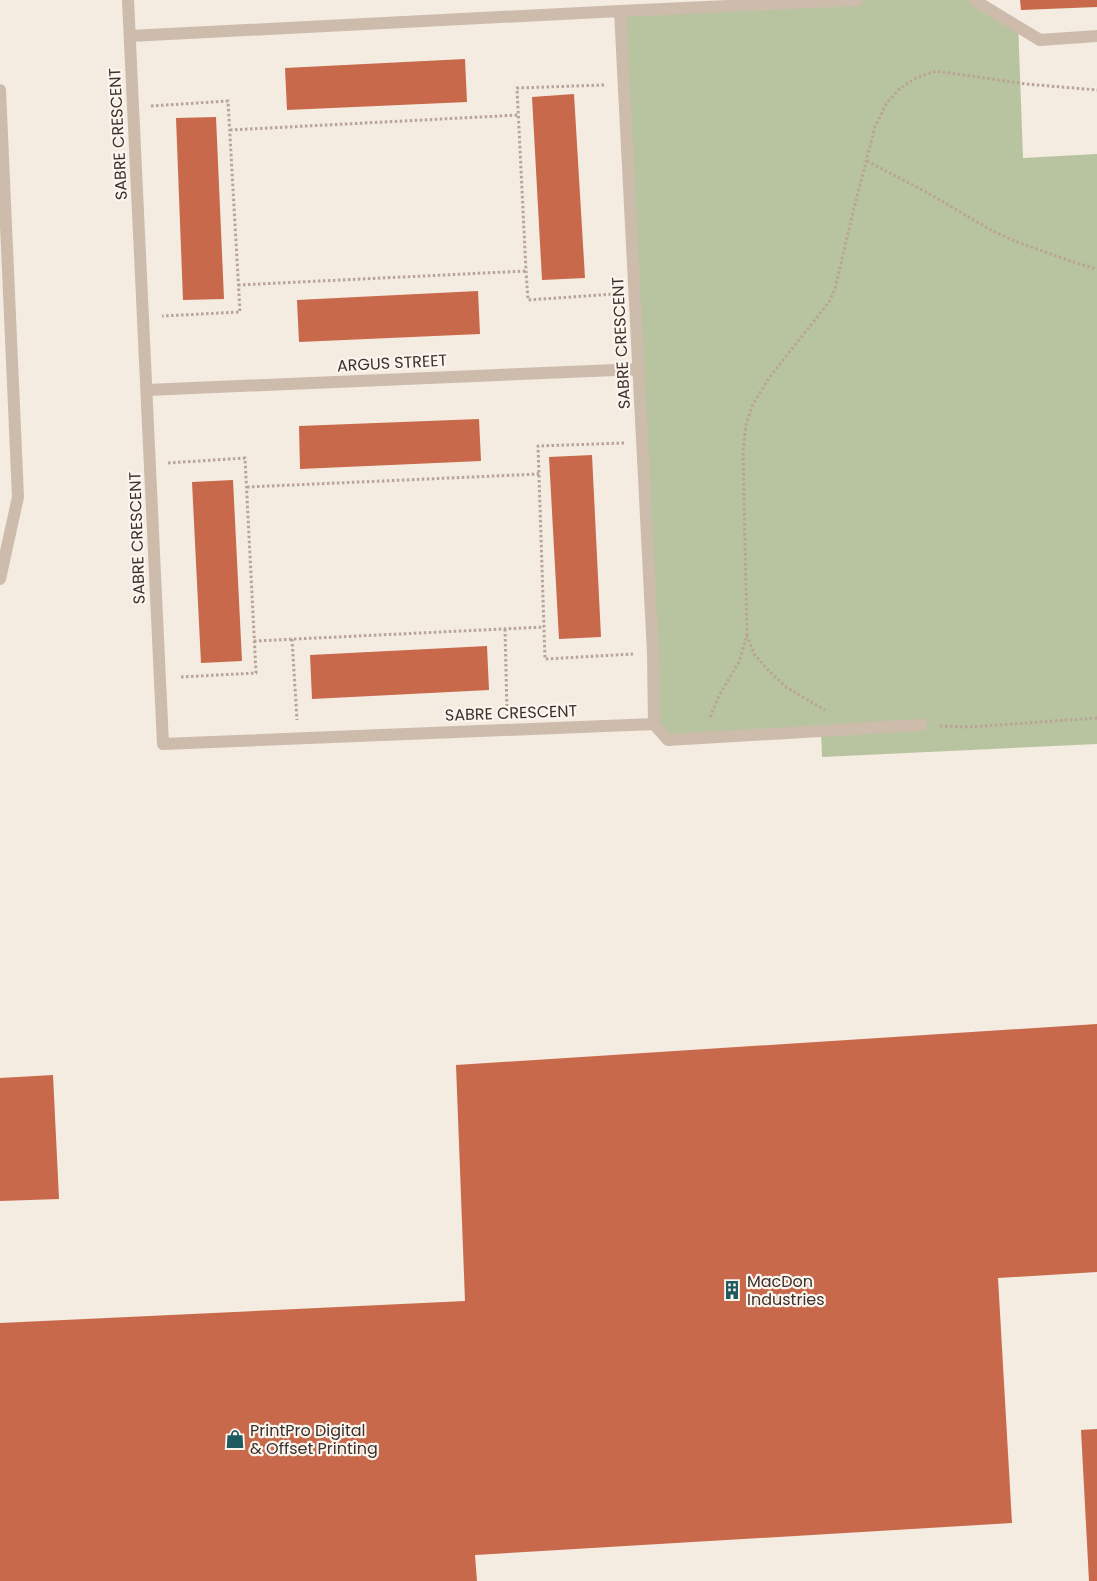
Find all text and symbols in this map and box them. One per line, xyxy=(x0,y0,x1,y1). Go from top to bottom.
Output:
street label: SABRE CRESCENT xyxy=(103,67,133,201)
street label: SABRE CRESCENT xyxy=(606,276,636,410)
street label: ARGUS STREET xyxy=(336,349,448,377)
street label: SABRE CRESCENT xyxy=(123,471,151,605)
street label: SABRE CRESCENT xyxy=(444,699,578,727)
place label: MacDon Industries xyxy=(747,1270,825,1311)
building icon: MacDon Industries xyxy=(721,1279,743,1301)
place label: PrintPro Digital & Offset Printing xyxy=(250,1419,378,1460)
shop icon: PrintPro Digital & Offset Printing xyxy=(224,1428,246,1450)

